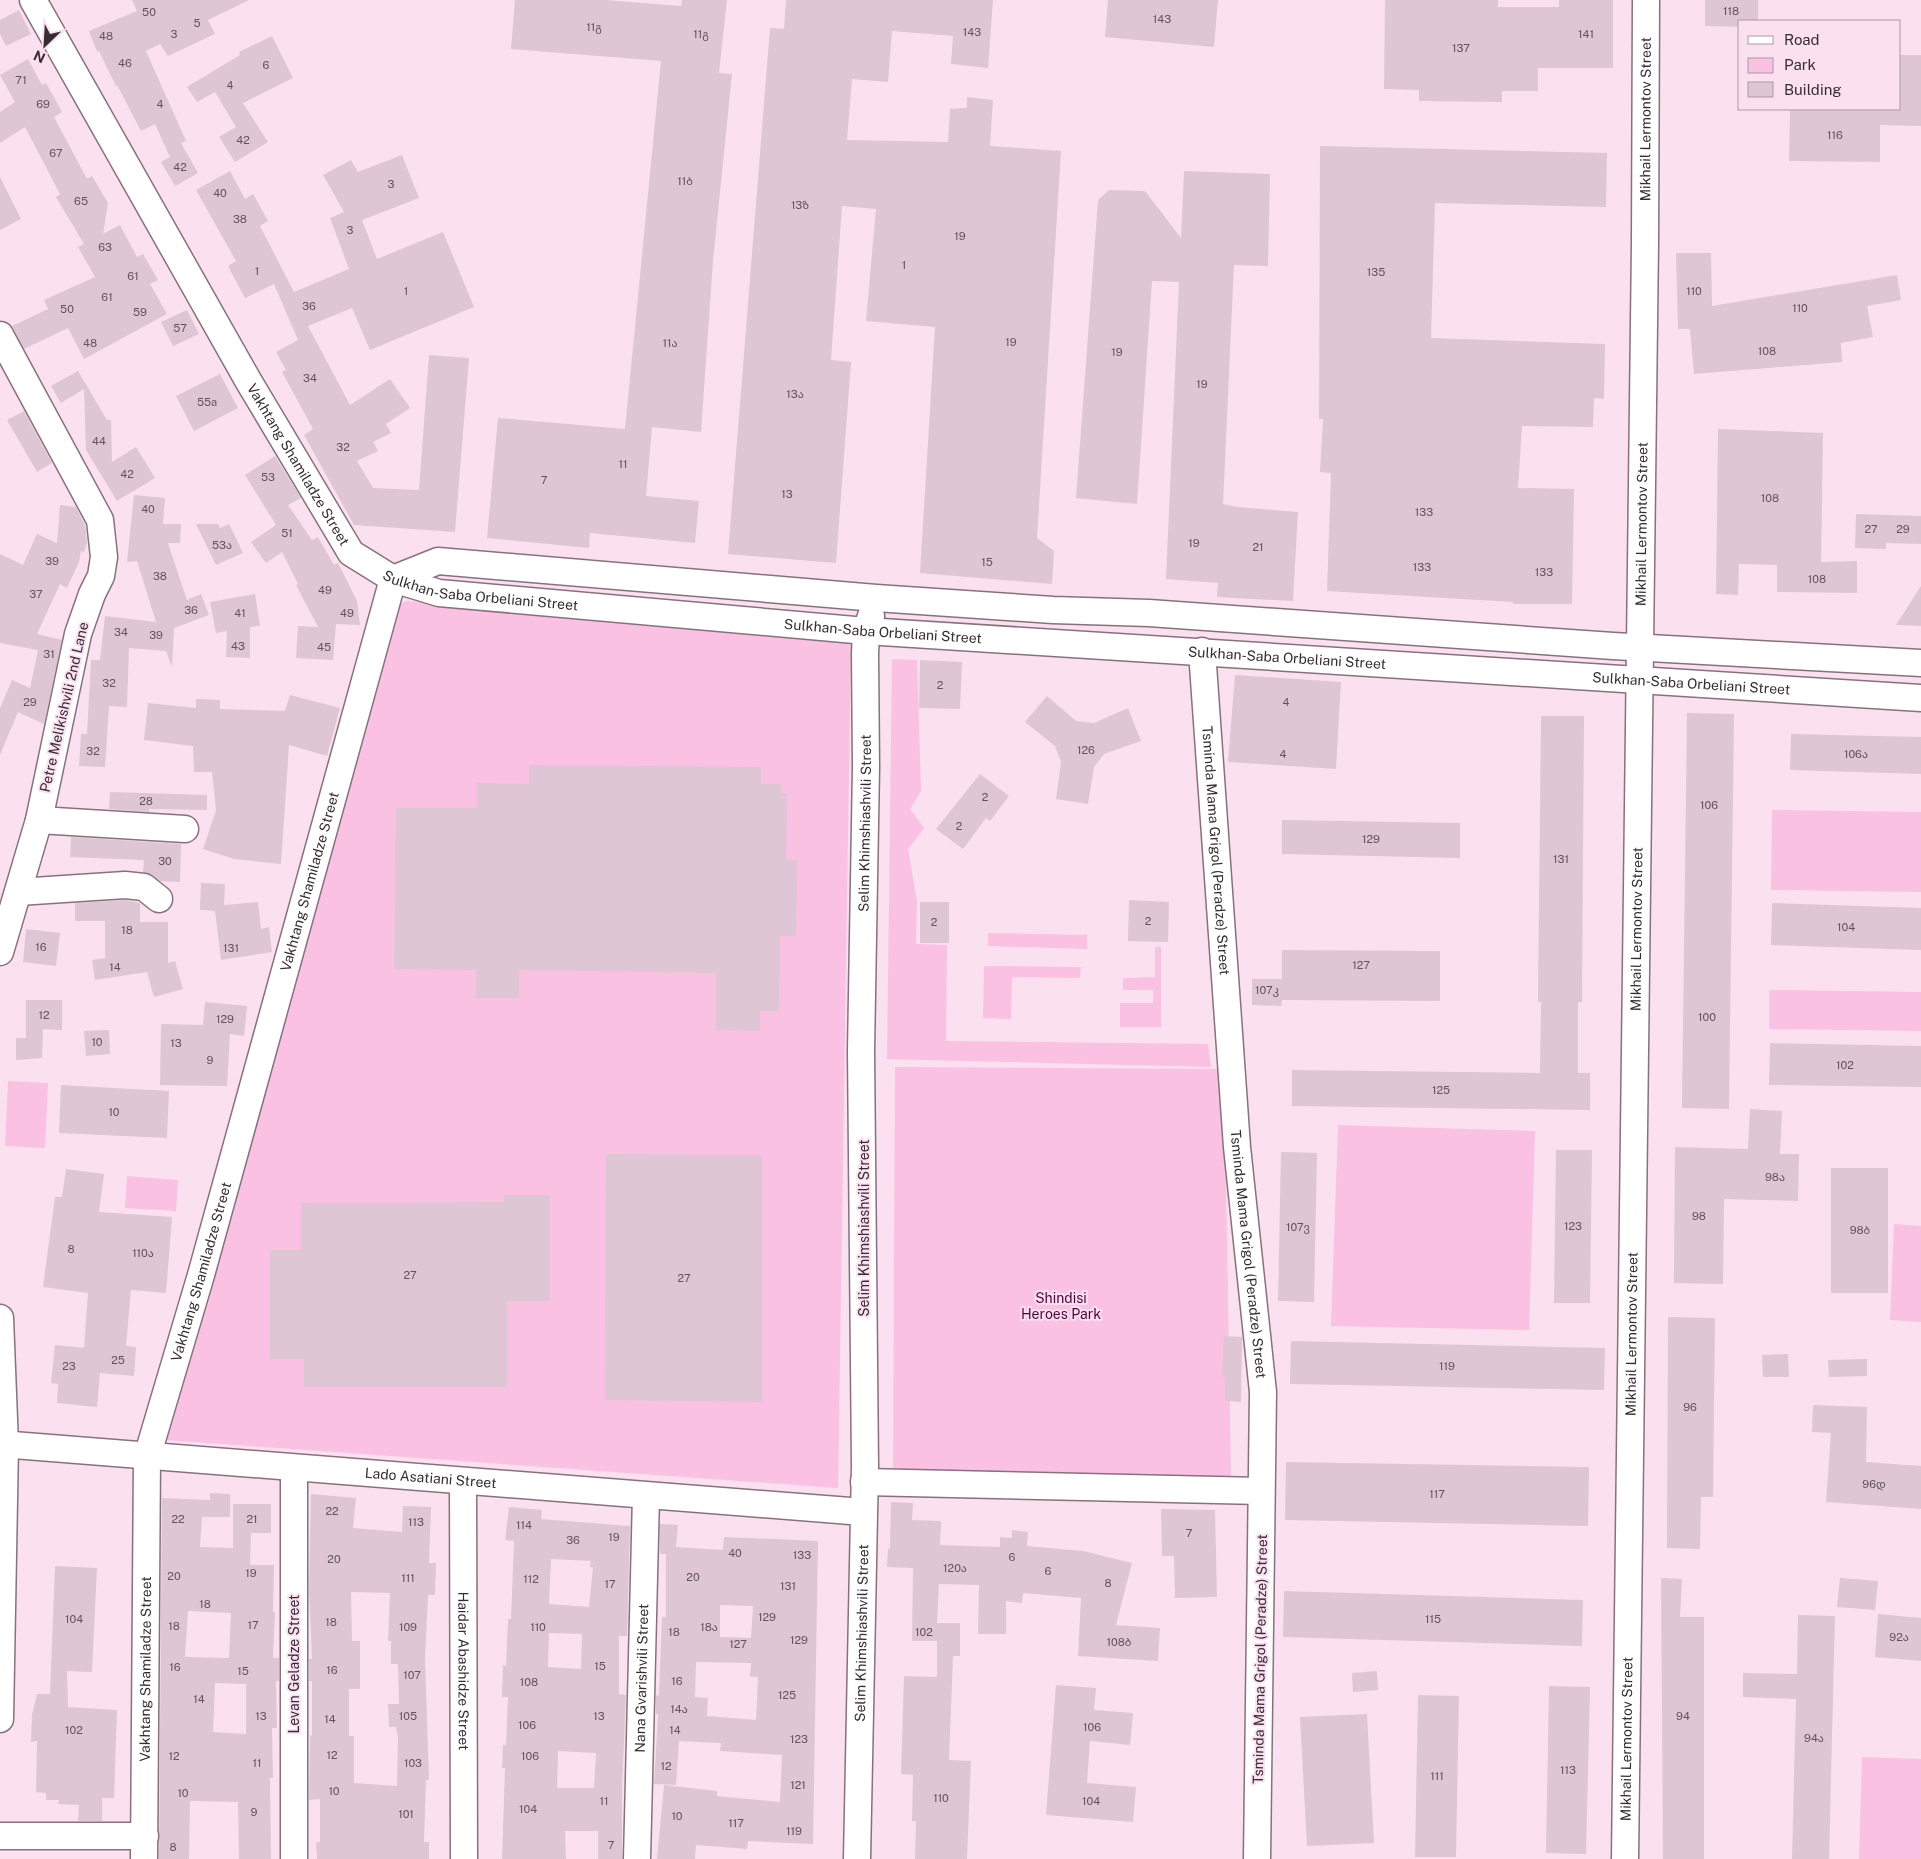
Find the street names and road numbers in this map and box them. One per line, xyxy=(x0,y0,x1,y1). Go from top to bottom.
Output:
street label: Mikhail Lermontov Street xyxy=(1637,37,1654,201)
street label: Vakhtang Shamiladze Street xyxy=(244,381,353,548)
street label: Mikhail Lermontov Street xyxy=(1632,442,1651,606)
street label: Sulkhan-Saba Orbeliani Street xyxy=(380,567,579,613)
street label: Sulkhan-Saba Orbeliani Street xyxy=(783,616,982,646)
street label: Petre Melikishvili 2nd Lane xyxy=(37,620,91,794)
street label: Sulkhan-Saba Orbeliani Street xyxy=(1188,643,1387,672)
street label: Sulkhan-Saba Orbeliani Street xyxy=(1592,669,1791,698)
street label: Tsminda Mama Grigol (Peradze) Street xyxy=(1199,725,1233,976)
street label: Selim Khimshiashvili Street xyxy=(855,734,874,912)
street label: Vakhtang Shamiladze Street xyxy=(277,790,342,973)
street label: Mikhail Lermontov Street xyxy=(1627,847,1646,1011)
street label: Tsminda Mama Grigol (Peradze) Street xyxy=(1228,1129,1270,1379)
street label: Selim Khimshiashvili Street xyxy=(856,1139,872,1317)
street label: Vakhtang Shamiladze Street xyxy=(168,1180,234,1363)
street label: Mikhail Lermontov Street xyxy=(1622,1252,1641,1416)
street label: Lado Asatiani Street xyxy=(364,1465,497,1491)
street label: Tsminda Mama Grigol (Peradze) Street xyxy=(1250,1534,1270,1784)
street label: Selim Khimshiashvili Street xyxy=(852,1544,871,1722)
street label: Vakhtang Shamiladze Street xyxy=(137,1576,154,1762)
street label: Haidar Abashidze Street xyxy=(455,1592,472,1750)
street label: Levan Geladze Street xyxy=(286,1595,302,1734)
street label: Nana Gvarishvili Street xyxy=(632,1603,651,1753)
street label: Mikhail Lermontov Street xyxy=(1617,1657,1635,1821)

